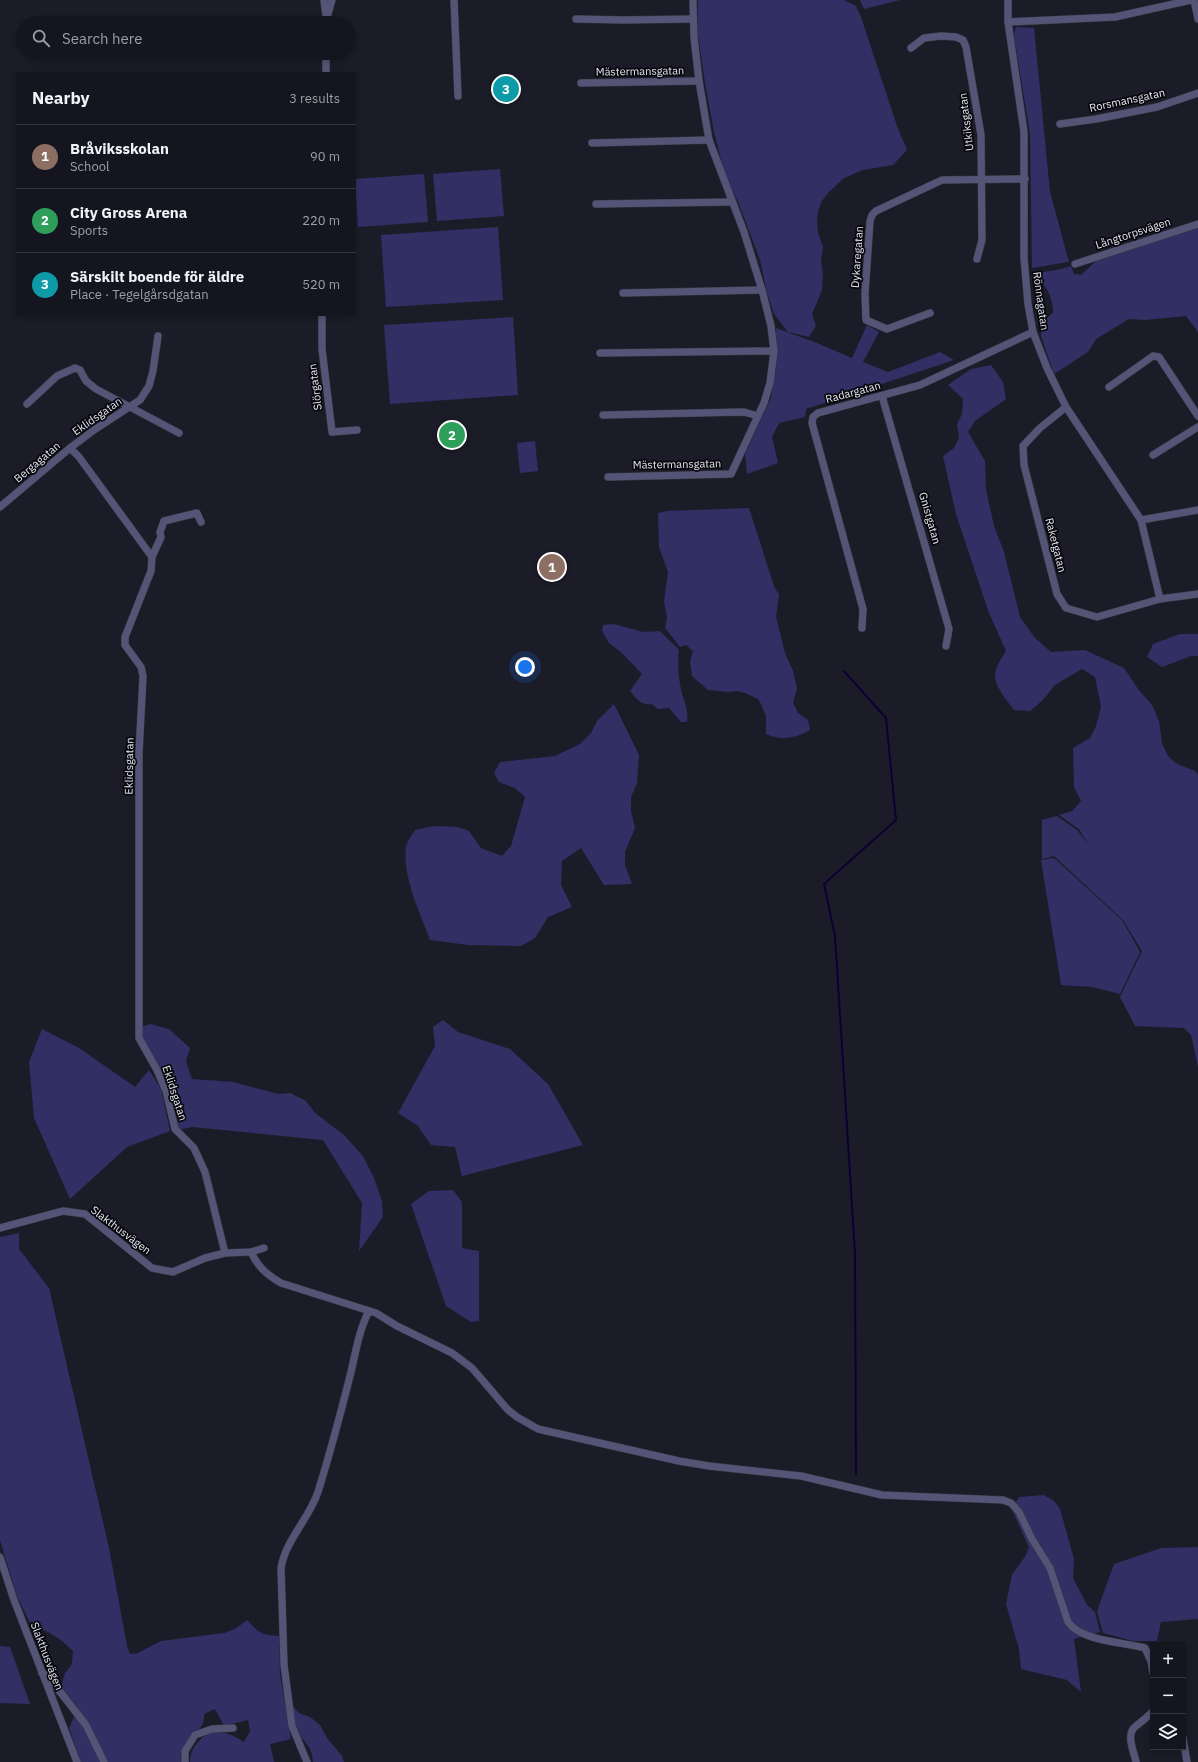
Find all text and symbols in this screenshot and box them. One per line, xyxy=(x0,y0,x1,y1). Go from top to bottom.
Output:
search box xyxy=(16,16,356,60)
icon: search xyxy=(30,27,52,49)
text: Search here xyxy=(62,29,142,48)
street label: Mästermansgatan xyxy=(596,63,684,79)
pin: 3 xyxy=(493,74,519,104)
street label: Rorsmansgatan xyxy=(1088,85,1166,115)
text: Nearby xyxy=(32,87,90,109)
text: 3 results xyxy=(289,90,340,107)
street label: Utkiksgatan xyxy=(955,92,977,152)
text: Bråviksskolan xyxy=(70,139,169,158)
text: 1 xyxy=(41,148,49,165)
text: 90 m xyxy=(310,148,340,165)
text: School xyxy=(70,158,110,175)
text: City Gross Arena xyxy=(70,203,187,222)
text: 2 xyxy=(41,212,49,229)
text: 220 m xyxy=(302,212,340,229)
street label: Långtorpsvägen xyxy=(1094,214,1172,252)
text: Sports xyxy=(70,222,108,239)
street label: Dykaregatan xyxy=(848,226,866,288)
text: Särskilt boende för äldre xyxy=(70,267,244,286)
street label: Rönnagatan xyxy=(1030,271,1052,331)
text: 3 xyxy=(41,276,49,293)
text: 520 m xyxy=(302,276,340,293)
text: Place · Tegelgårsdgatan xyxy=(70,286,209,303)
street label: Slörgatan xyxy=(305,363,325,411)
street label: Radargatan xyxy=(824,378,882,406)
street label: Eklidsgatan xyxy=(70,394,124,438)
pin: 2 xyxy=(439,420,465,450)
street label: Bergagatan xyxy=(11,439,63,485)
street label: Mästermansgatan xyxy=(633,456,721,472)
street label: Gnistgatan xyxy=(916,490,944,546)
street label: Raketgatan xyxy=(1042,516,1070,574)
pin: 1 xyxy=(539,552,565,582)
your location xyxy=(515,657,535,677)
street label: Eklidsgatan xyxy=(122,737,136,795)
street label: Eklidsgatan xyxy=(160,1064,190,1122)
street label: Slakthusvägen xyxy=(88,1203,154,1257)
street label: Slakthusvägen xyxy=(28,1620,66,1692)
map controls xyxy=(1150,1642,1186,1750)
button: + xyxy=(1150,1642,1186,1678)
button: − xyxy=(1150,1678,1186,1714)
button: layers xyxy=(1150,1714,1186,1750)

